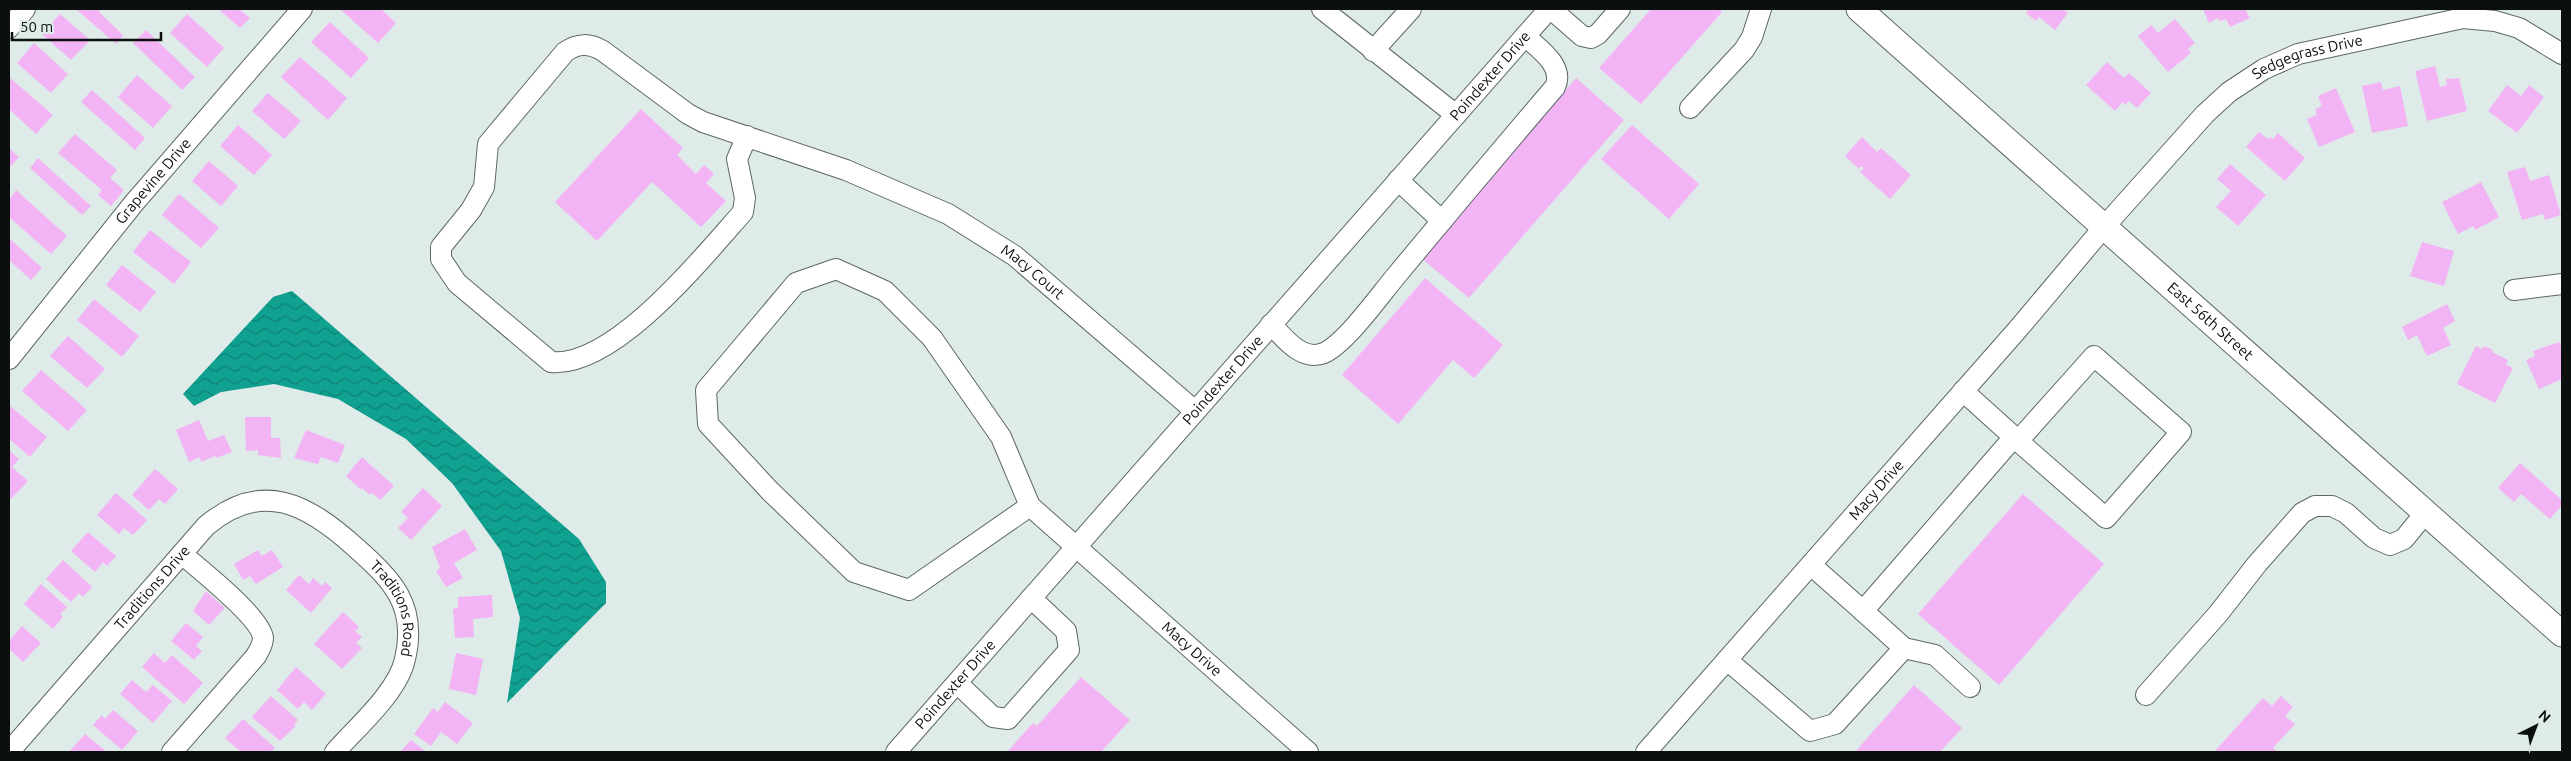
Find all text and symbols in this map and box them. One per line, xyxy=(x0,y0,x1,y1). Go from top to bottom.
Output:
scale bar xyxy=(12,10,161,42)
text: 50 m xyxy=(20,18,53,35)
street label: Poindexter Drive xyxy=(1446,28,1534,124)
street label: Sedgegrass Drive xyxy=(2248,31,2364,83)
street label: Grapevine Drive xyxy=(112,135,194,227)
street label: Macy Court xyxy=(998,241,1068,303)
street label: East 56th Street xyxy=(2164,278,2257,363)
street label: Poindexter Drive xyxy=(1179,332,1266,428)
street label: Macy Drive xyxy=(1845,456,1907,523)
street label: Traditions Drive xyxy=(111,542,193,633)
street label: Traditions Road xyxy=(367,556,417,658)
street label: Macy Drive xyxy=(1159,618,1225,680)
street label: Poindexter Drive xyxy=(911,636,999,732)
north arrow xyxy=(2511,701,2561,751)
text: N xyxy=(2535,707,2554,726)

